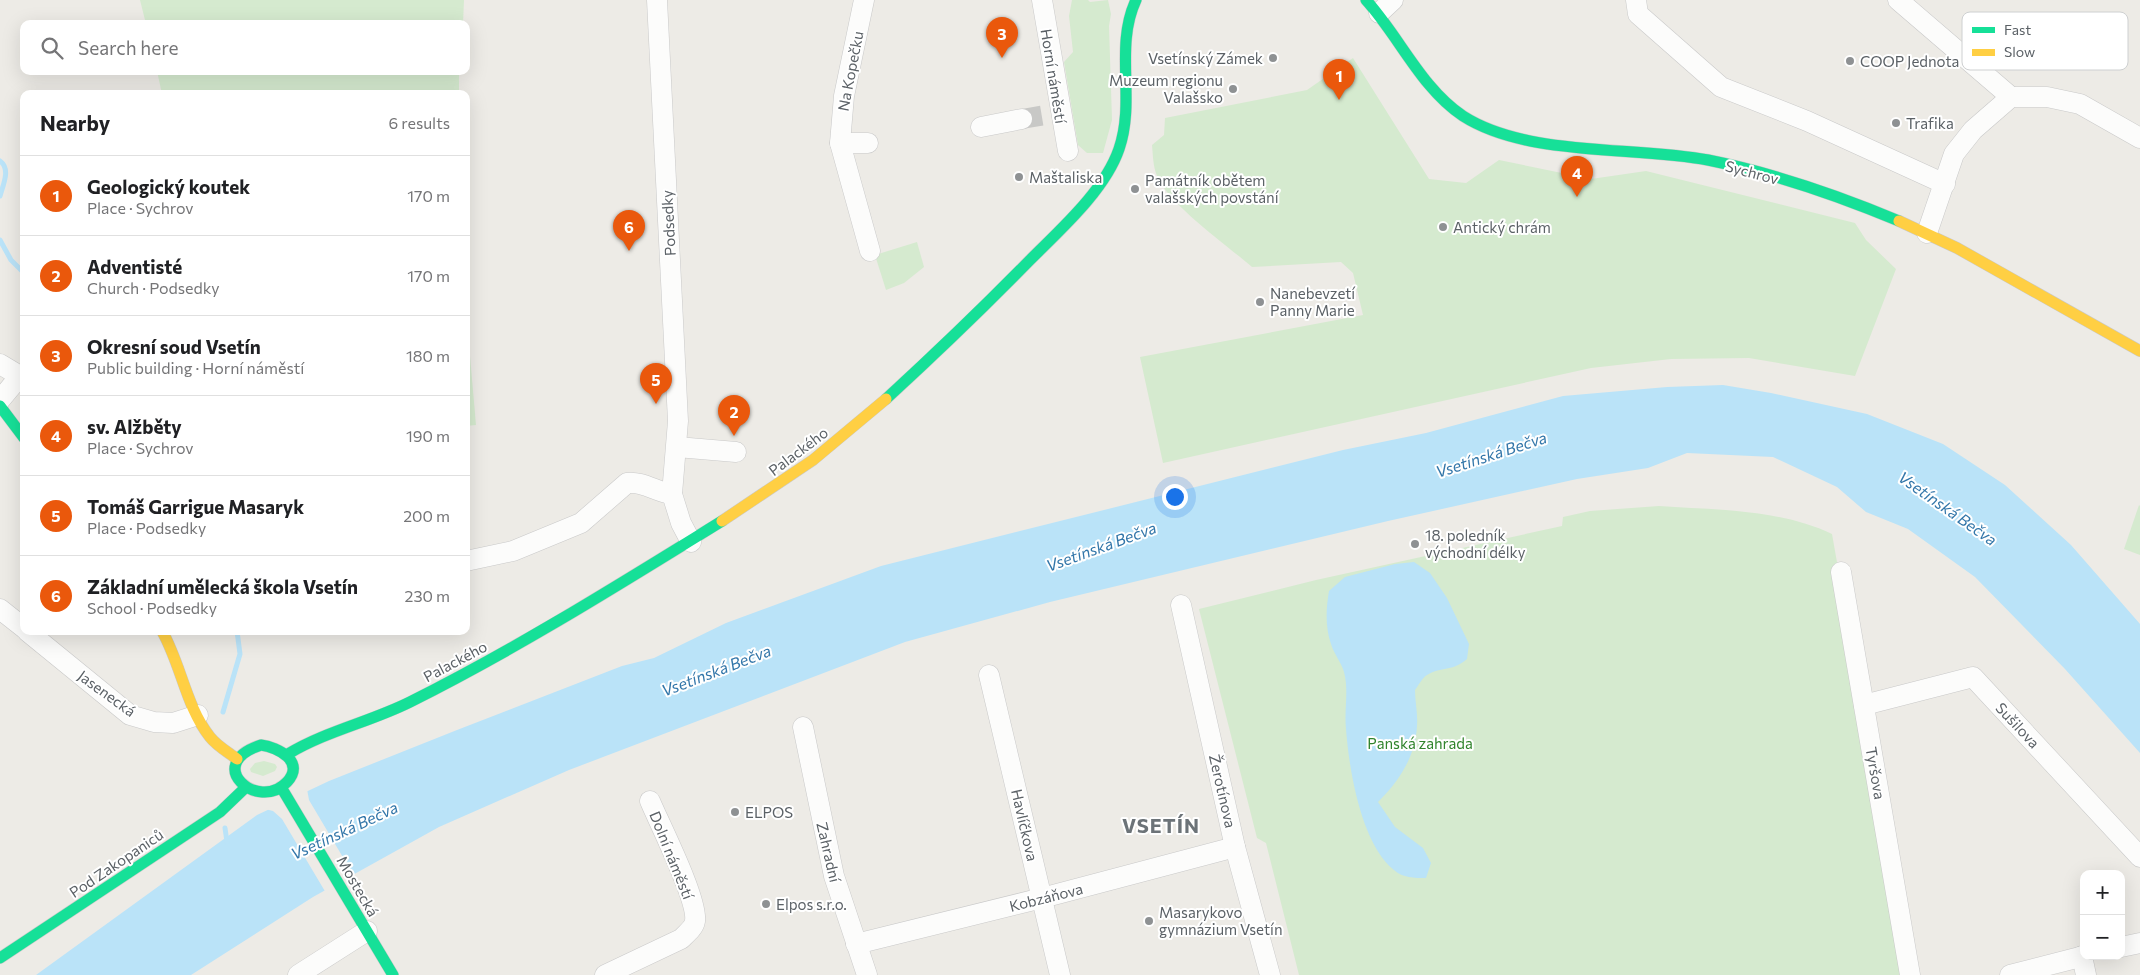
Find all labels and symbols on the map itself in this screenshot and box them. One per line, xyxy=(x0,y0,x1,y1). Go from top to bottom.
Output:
legend xyxy=(1962,12,2128,70)
pin: 3 xyxy=(986,17,1018,58)
text: Fast xyxy=(2004,21,2031,38)
street label: Horní náměstí xyxy=(1038,27,1071,126)
street label: Na Kopečku xyxy=(833,29,867,113)
text: Slow xyxy=(2004,43,2035,60)
place label: Vsetínský Zámek xyxy=(1148,49,1263,67)
marker: Vsetínský Zámek xyxy=(1267,52,1279,64)
place label: COOP Jednota xyxy=(1860,52,1959,70)
marker: COOP Jednota xyxy=(1844,55,1856,67)
pin: 1 xyxy=(1323,59,1355,100)
place label: Muzeum regionu Valašsko xyxy=(1109,71,1223,106)
marker: Muzeum regionu Valašsko xyxy=(1227,83,1239,95)
place label: Trafika xyxy=(1906,114,1954,132)
marker: Trafika xyxy=(1890,117,1902,129)
pin: 4 xyxy=(1561,156,1593,197)
street label: Sychrov xyxy=(1724,156,1781,188)
place label: Maštaliska xyxy=(1029,168,1102,186)
marker: Maštaliska xyxy=(1013,171,1025,183)
place label: Památník obětem valašských povstání xyxy=(1145,171,1280,206)
marker: Památník obětem valašských povstání xyxy=(1129,183,1141,195)
street label: Podsedky xyxy=(657,189,679,256)
pin: 6 xyxy=(613,210,645,251)
place label: Antický chrám xyxy=(1453,218,1551,236)
marker: Antický chrám xyxy=(1437,221,1449,233)
place label: Nanebevzetí Panny Marie xyxy=(1270,284,1356,319)
marker: Nanebevzetí Panny Marie xyxy=(1254,296,1266,308)
pin: 5 xyxy=(640,363,672,404)
pin: 2 xyxy=(718,395,750,436)
street label: Palackého xyxy=(765,423,831,479)
water label: Vsetínská Bečva xyxy=(1433,427,1549,481)
water label: Vsetínská Bečva xyxy=(1895,467,2001,549)
your location xyxy=(1162,484,1188,510)
water label: Vsetínská Bečva xyxy=(1043,517,1159,575)
place label: 18. poledník východní délky xyxy=(1425,526,1526,561)
marker: 18. poledník východní délky xyxy=(1409,538,1421,550)
street label: Palackého xyxy=(420,637,490,685)
water label: Vsetínská Bečva xyxy=(659,640,773,700)
street label: Jasenecká xyxy=(75,666,139,720)
street label: Sušilova xyxy=(1992,698,2044,752)
park label: Panská zahrada xyxy=(1367,734,1473,752)
street label: Tyršova xyxy=(1863,745,1889,801)
street label: Žerotínova xyxy=(1206,752,1241,830)
street label: Havlíčkova xyxy=(1008,787,1042,863)
water label: Vsetínská Bečva xyxy=(288,797,400,863)
place label: ELPOS xyxy=(745,803,793,821)
marker: ELPOS xyxy=(729,806,741,818)
street label: Dolní náměstí xyxy=(646,808,698,903)
district label: VSETÍN xyxy=(1122,813,1200,837)
street label: Zahradní xyxy=(813,820,845,885)
street label: Pod Zakopaniců xyxy=(66,825,166,901)
street label: Mostecká xyxy=(333,852,383,920)
street label: Kobzáňova xyxy=(1007,879,1085,915)
place label: Elpos s.r.o. xyxy=(776,895,847,913)
marker: Elpos s.r.o. xyxy=(760,898,772,910)
place label: Masarykovo gymnázium Vsetín xyxy=(1159,903,1282,938)
marker: Masarykovo gymnázium Vsetín xyxy=(1143,915,1155,927)

